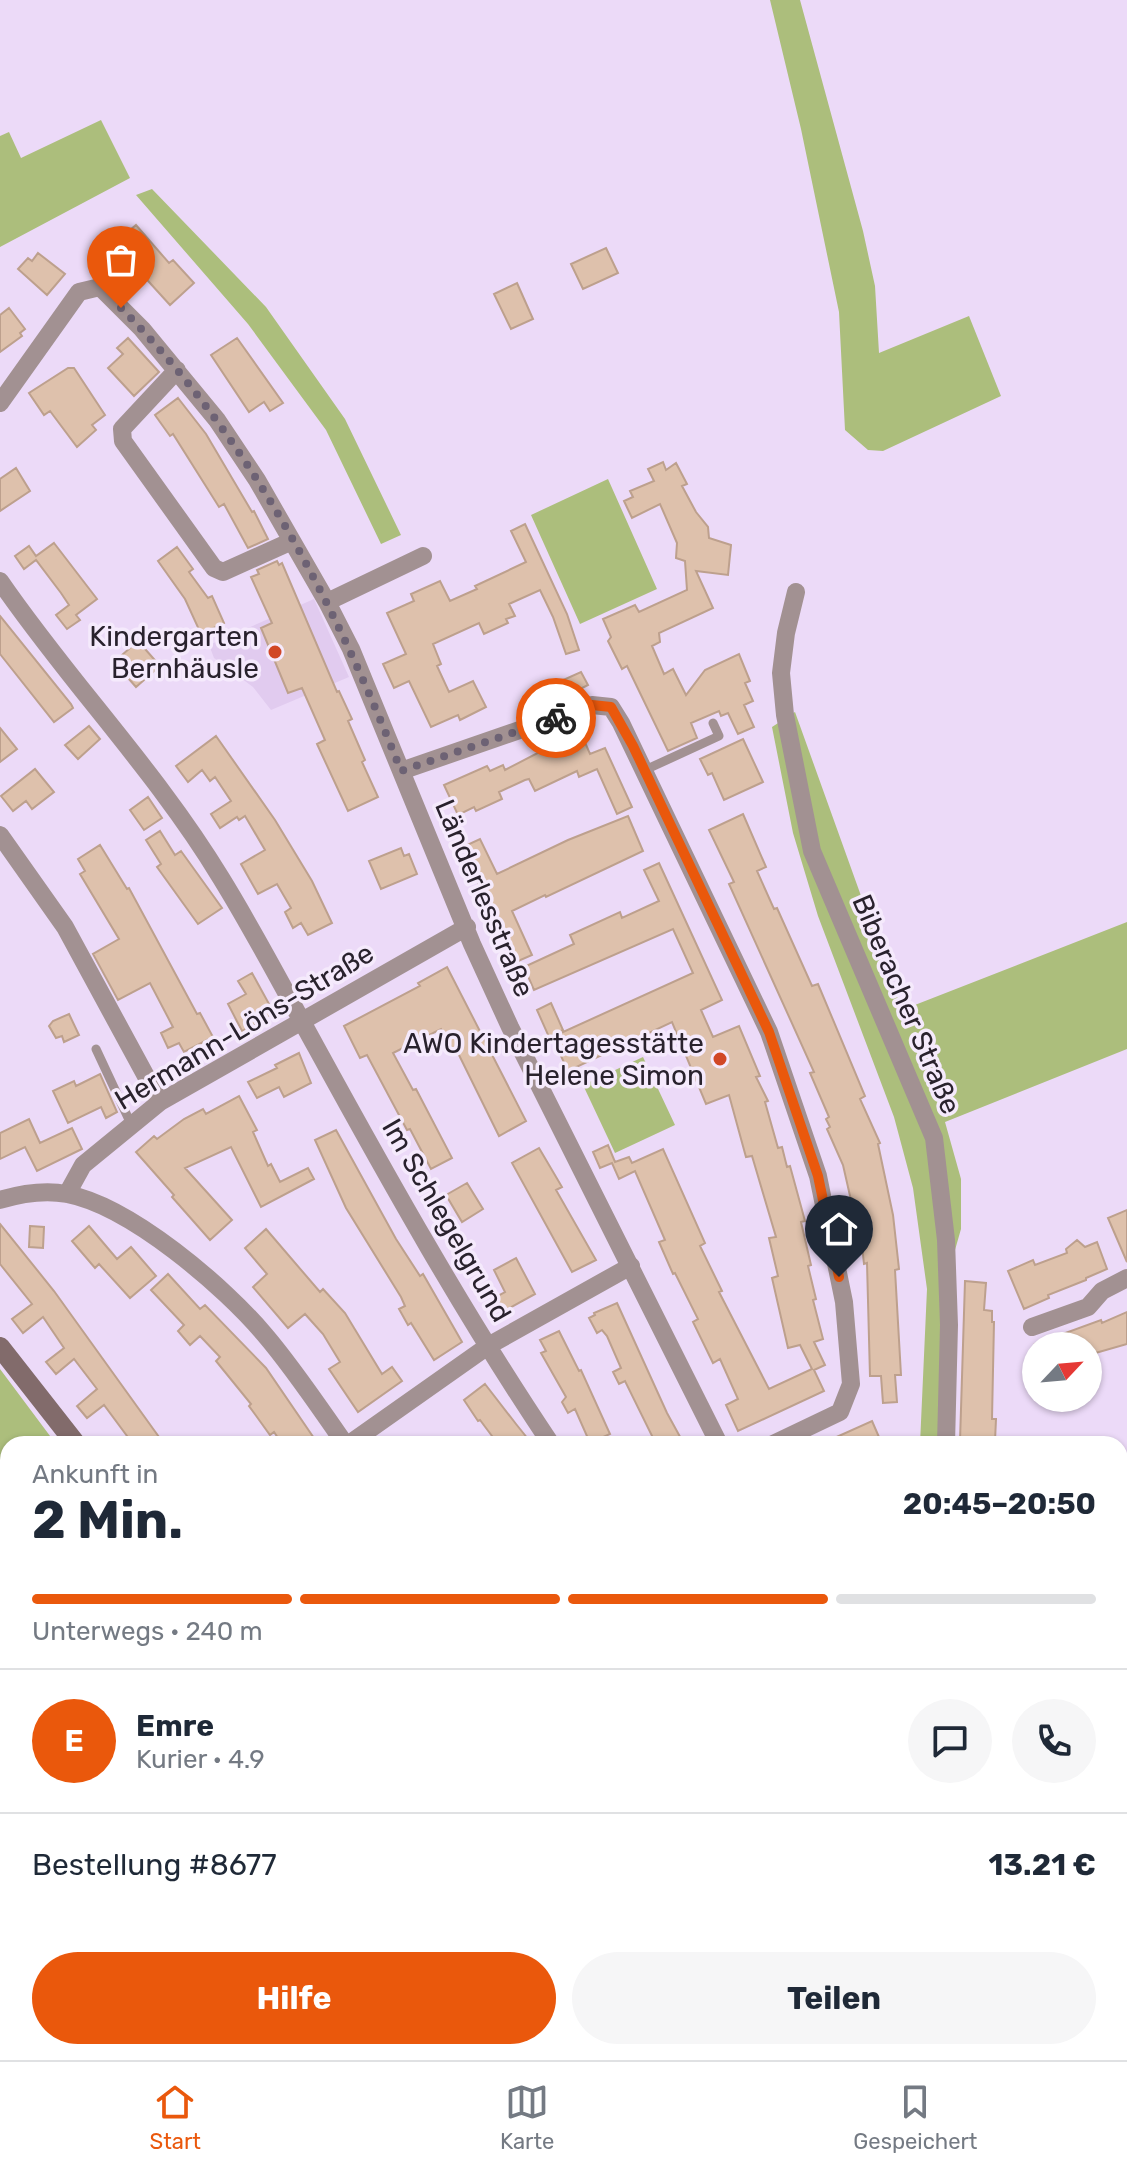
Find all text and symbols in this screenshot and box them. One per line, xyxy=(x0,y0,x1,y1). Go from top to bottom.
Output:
pin xyxy=(87,226,155,308)
icon: bag xyxy=(99,238,143,282)
place label: Kindergarten Bernhäusle xyxy=(89,620,259,685)
marker: Kindergarten Bernhäusle xyxy=(266,643,284,661)
courier xyxy=(516,678,596,758)
icon: bike xyxy=(534,696,578,740)
street label: Länderlesstraße xyxy=(428,795,541,1002)
street label: Biberacher Straße xyxy=(845,890,968,1119)
street label: Hermann-Löns-Straße xyxy=(109,936,380,1117)
place label: AWO Kindertagesstätte Helene Simon xyxy=(403,1027,704,1092)
marker: AWO Kindertagesstätte Helene Simon xyxy=(711,1050,729,1068)
street label: Im Schlegelgrund xyxy=(375,1113,518,1328)
pin xyxy=(805,1195,873,1277)
icon: home xyxy=(817,1207,861,1251)
north arrow xyxy=(1022,1332,1102,1412)
map controls xyxy=(1022,1332,1102,1412)
text: Ankunft in xyxy=(32,1459,158,1490)
text: 20:45–20:50 xyxy=(903,1486,1096,1522)
text: 2 Min. xyxy=(32,1489,183,1551)
text: Unterwegs · 240 m xyxy=(32,1616,263,1647)
button: chat xyxy=(908,1699,992,1783)
button: phone xyxy=(1012,1699,1096,1783)
text: Emre xyxy=(136,1708,214,1744)
text: E xyxy=(64,1723,84,1759)
text: Kurier · 4.9 xyxy=(136,1744,265,1775)
text: Bestellung #8677 xyxy=(32,1847,277,1883)
text: 13.21 € xyxy=(988,1847,1096,1883)
button: Hilfe xyxy=(32,1952,556,2044)
button: Teilen xyxy=(572,1952,1096,2044)
tab: Start xyxy=(149,2080,201,2155)
tab: Karte xyxy=(500,2080,554,2155)
tab: Gespeichert xyxy=(853,2080,977,2155)

